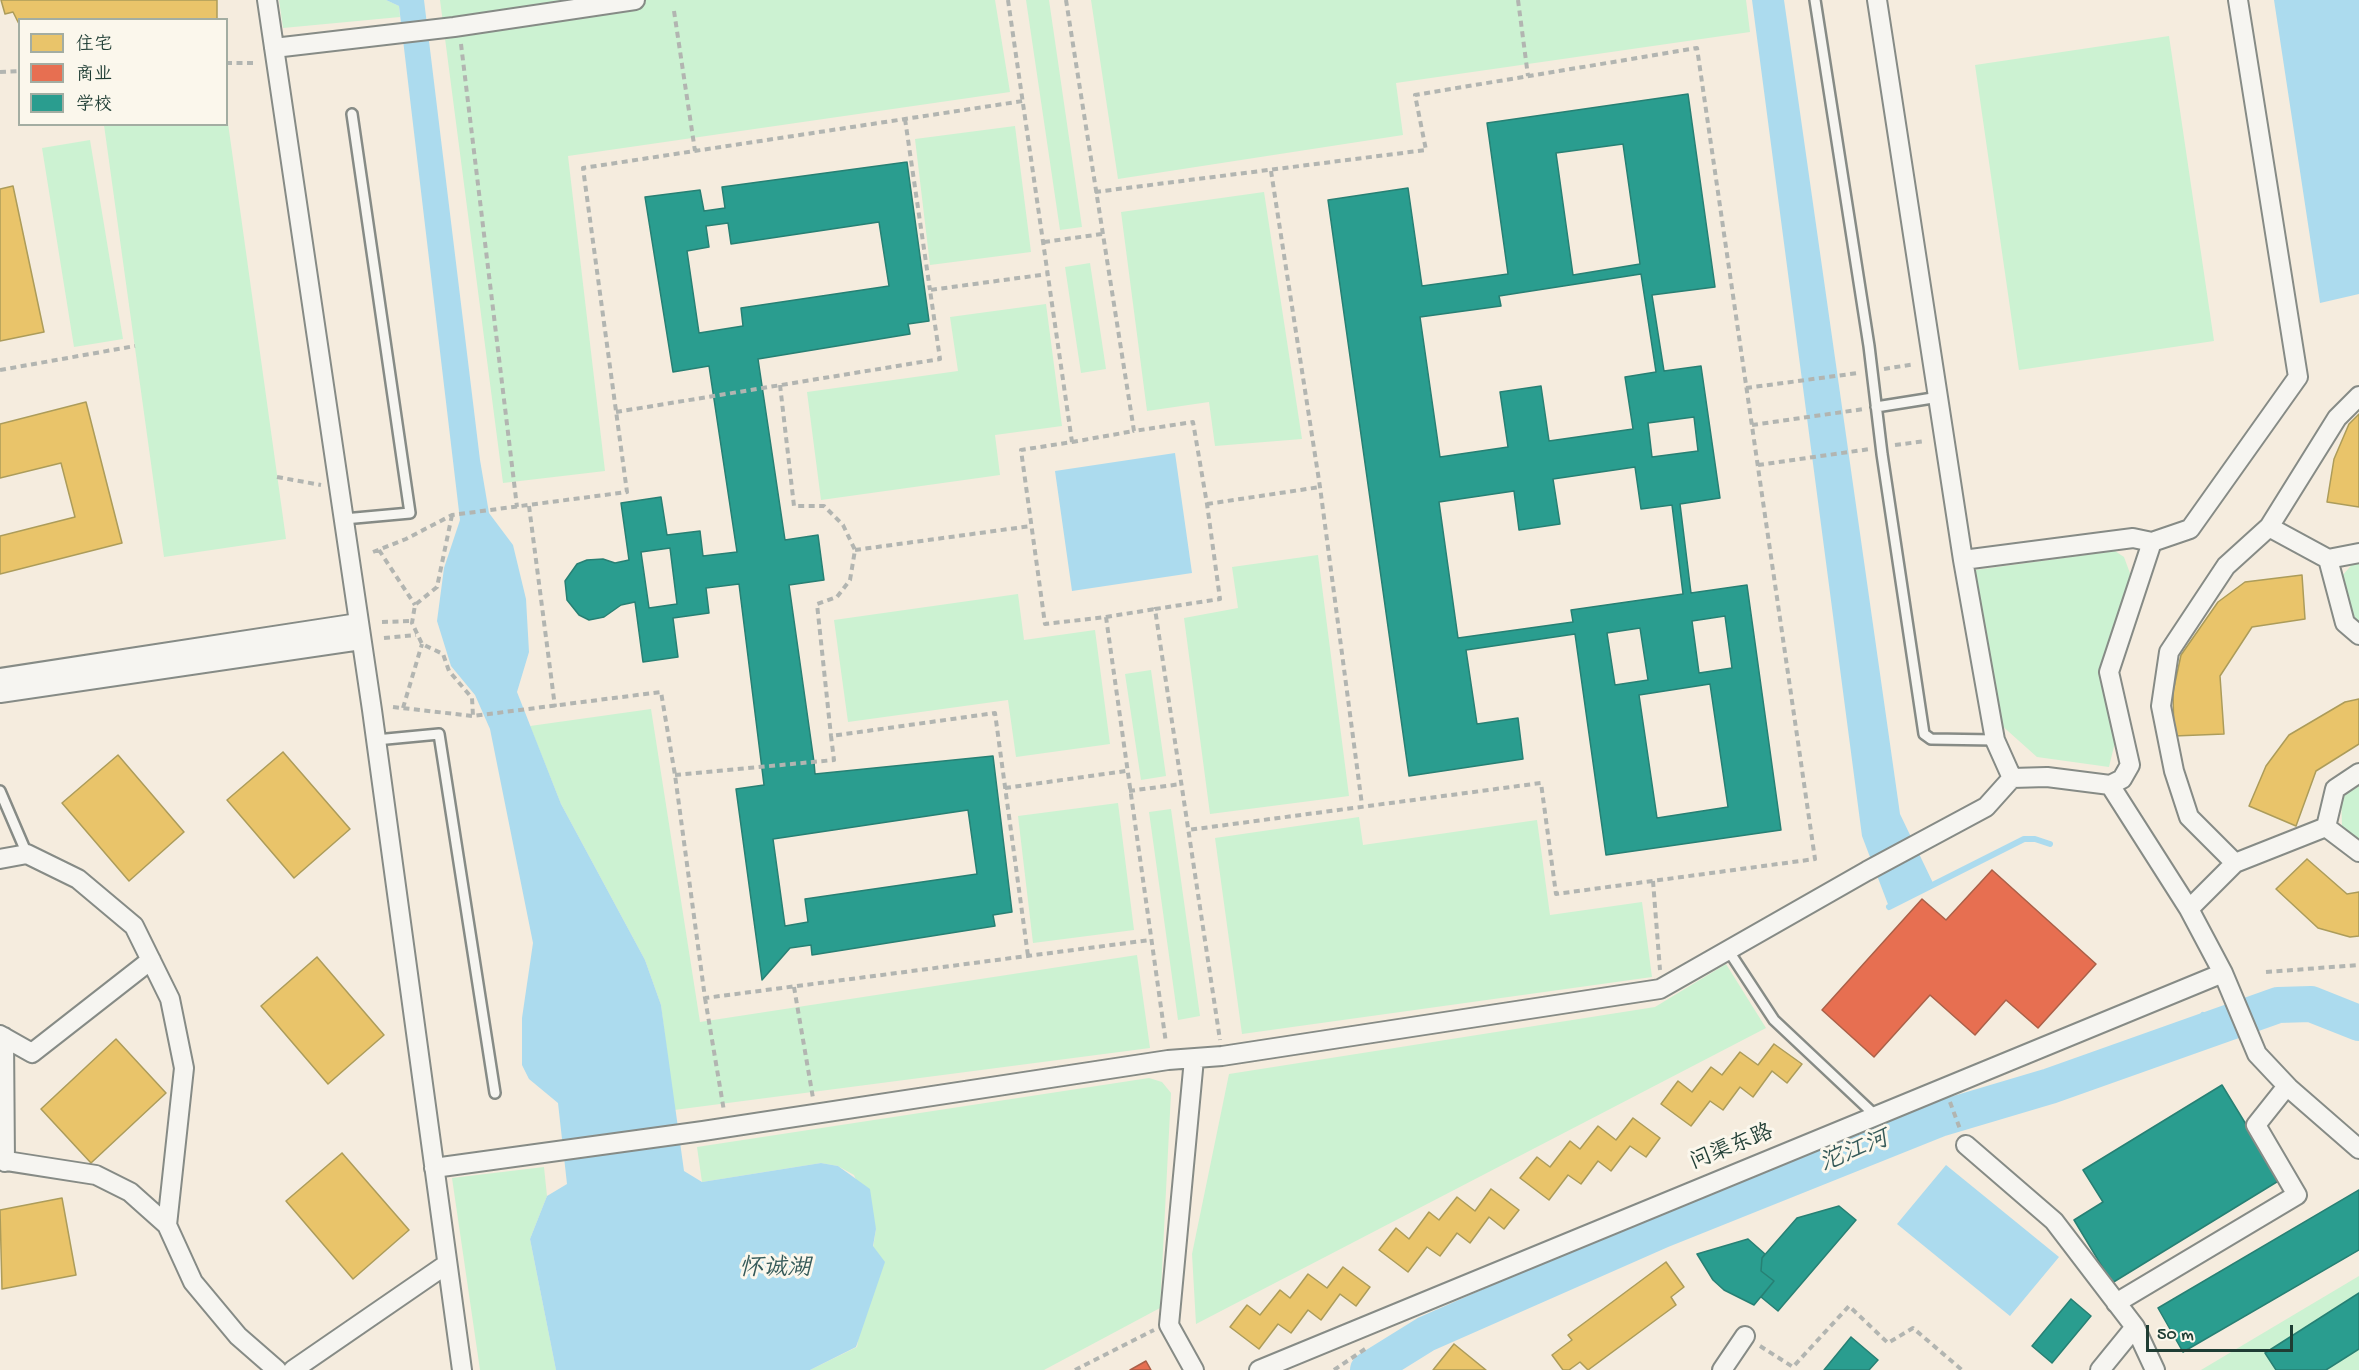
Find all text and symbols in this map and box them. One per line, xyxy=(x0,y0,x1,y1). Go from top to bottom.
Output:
legend xyxy=(18,18,228,126)
text: 住宅 xyxy=(76,35,112,56)
text: 商业 xyxy=(76,65,112,86)
text: 学校 xyxy=(76,95,112,116)
street label: 问渠东路 xyxy=(1686,1120,1778,1178)
water label: 沱江河 xyxy=(1816,1126,1894,1180)
water label: 怀诚湖 xyxy=(739,1256,811,1284)
scale bar xyxy=(2149,1313,2296,1351)
text: 50 m xyxy=(2157,1325,2194,1346)

